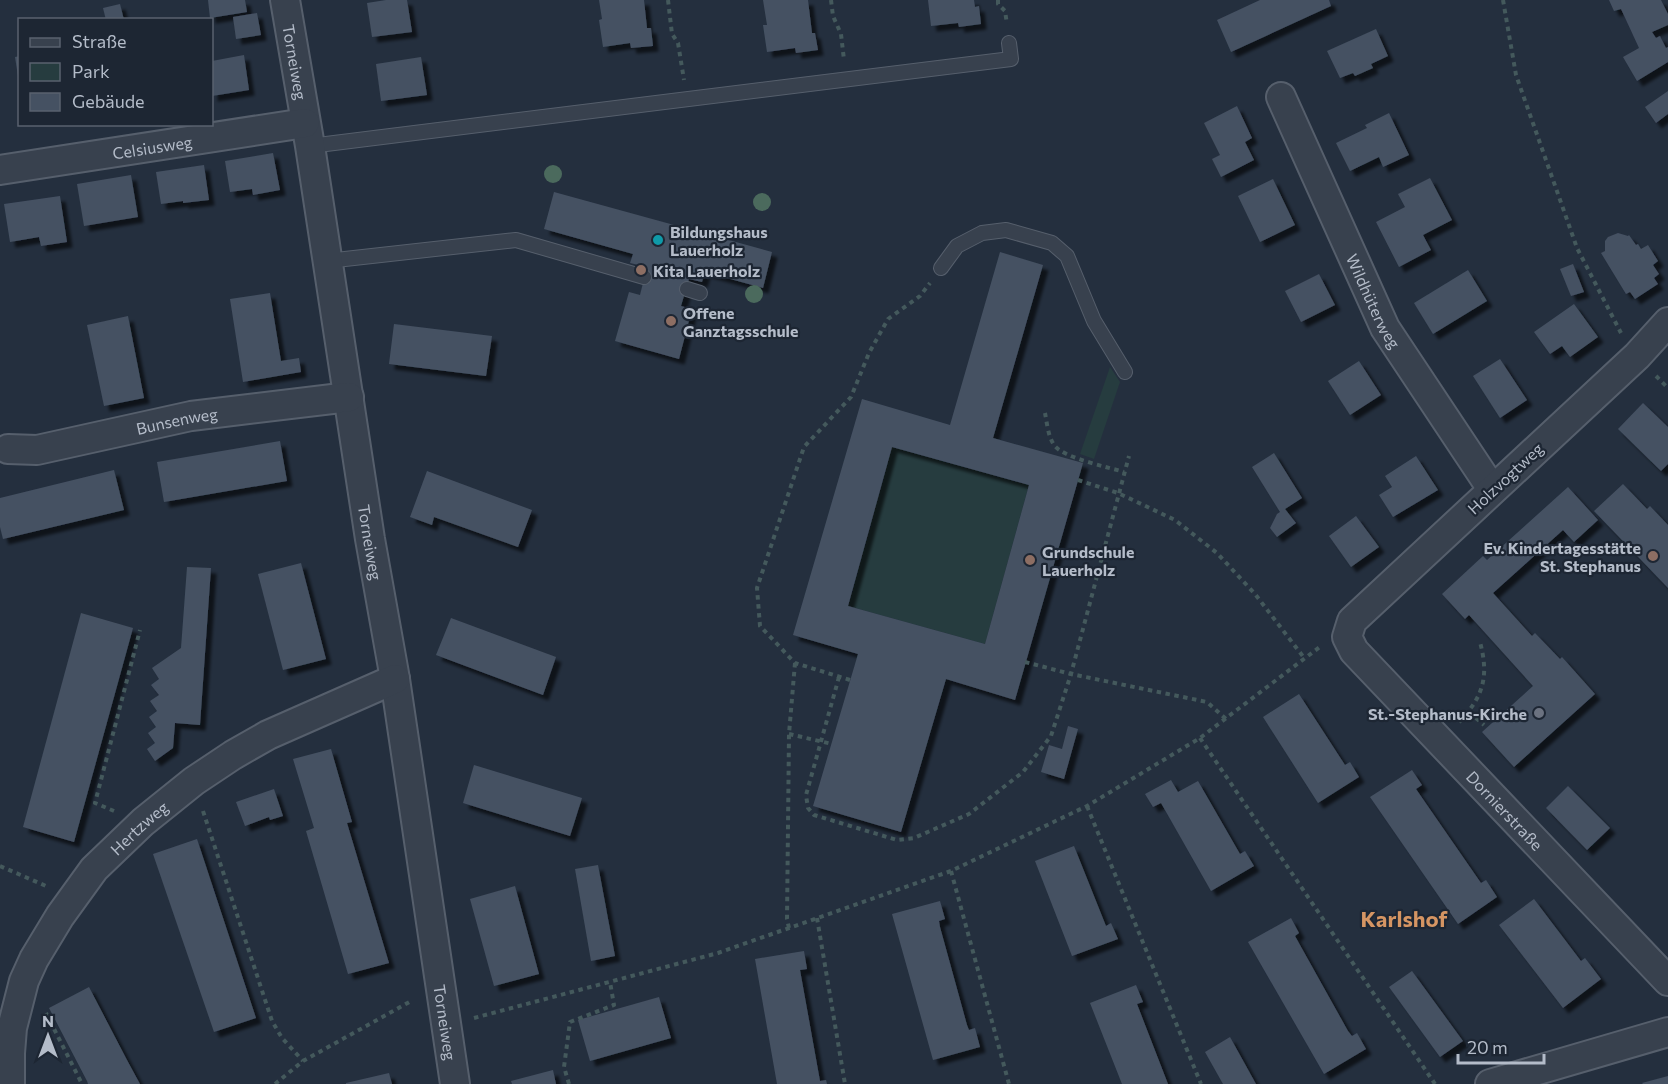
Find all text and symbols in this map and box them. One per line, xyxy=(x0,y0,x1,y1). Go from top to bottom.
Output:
legend xyxy=(18,18,213,126)
street label: Torneiweg xyxy=(280,23,311,102)
text: Straße xyxy=(72,30,127,52)
text: Park xyxy=(72,60,110,82)
text: Gebäude xyxy=(72,90,145,112)
street label: Celsiusweg xyxy=(111,131,194,162)
place label: Bildungshaus Lauerholz xyxy=(670,222,768,259)
marker: Bildungshaus Lauerholz xyxy=(651,233,665,247)
street label: Wildhüterweg xyxy=(1343,250,1405,352)
place label: Kita Lauerholz xyxy=(653,261,760,280)
marker: Kita Lauerholz xyxy=(634,263,648,277)
place label: Offene Ganztagsschule xyxy=(683,303,798,340)
marker: Offene Ganztagsschule xyxy=(664,314,678,328)
street label: Bunsenweg xyxy=(134,403,219,437)
street label: Holzvogtweg xyxy=(1463,438,1547,518)
street label: Torneiweg xyxy=(355,503,387,582)
place label: Ev. Kindertagesstätte St. Stephanus xyxy=(1484,538,1641,575)
place label: Grundschule Lauerholz xyxy=(1042,542,1134,579)
marker: Ev. Kindertagesstätte St. Stephanus xyxy=(1646,549,1660,563)
marker: Grundschule Lauerholz xyxy=(1023,553,1037,567)
place label: St.-Stephanus-Kirche xyxy=(1368,704,1527,723)
marker: St.-Stephanus-Kirche xyxy=(1532,706,1546,720)
street label: Dornierstraße xyxy=(1463,766,1547,854)
street label: Hertzweg xyxy=(106,796,171,858)
district label: Karlshof xyxy=(1360,905,1449,932)
street label: Torneiweg xyxy=(431,983,461,1062)
north arrow xyxy=(18,1006,78,1066)
text: N xyxy=(42,1011,54,1030)
scale bar xyxy=(1458,1027,1544,1065)
text: 20 m xyxy=(1467,1036,1508,1058)

